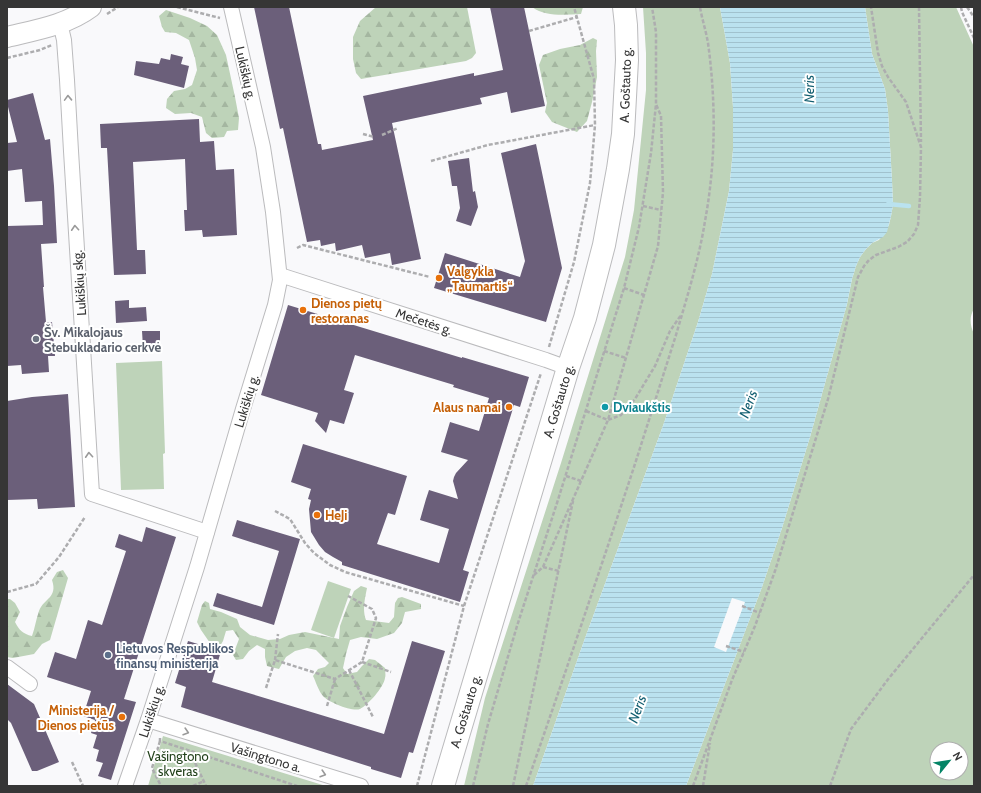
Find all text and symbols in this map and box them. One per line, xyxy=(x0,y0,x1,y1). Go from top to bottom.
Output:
street label: Lukiškių g. xyxy=(232,45,260,102)
street label: A. Goštauto g. xyxy=(616,47,634,123)
water label: Neris xyxy=(800,74,818,103)
one-way arrow xyxy=(64,95,73,101)
one-way arrow xyxy=(71,225,80,231)
street label: Lukiškių skg. xyxy=(69,249,89,316)
place label: Valgykla „Taumartis“ xyxy=(447,263,513,294)
marker: Valgykla „Taumartis“ xyxy=(434,273,444,283)
place label: Dienos pietų restoranas xyxy=(311,295,383,326)
street label: Mečetės g. xyxy=(394,304,454,338)
marker: Dienos pietų restoranas xyxy=(298,305,308,315)
place label: Šv. Mikalojaus Stebukladario cerkvė xyxy=(44,323,162,355)
marker: Šv. Mikalojaus Stebukladario cerkvė xyxy=(31,334,41,344)
street label: A. Goštauto g. xyxy=(539,362,577,440)
street label: Lukiškių g. xyxy=(230,372,262,429)
water label: Neris xyxy=(735,387,761,420)
place label: Alaus namai xyxy=(433,399,501,415)
place label: Dviaukštis xyxy=(613,399,671,415)
marker: Alaus namai xyxy=(504,402,514,412)
marker: Dviaukštis xyxy=(600,402,610,412)
one-way arrow xyxy=(85,452,94,458)
place label: HeJi xyxy=(325,507,347,523)
marker: HeJi xyxy=(312,510,322,520)
place label: Lietuvos Respublikos finansų ministerija xyxy=(116,640,234,671)
marker: Lietuvos Respublikos finansų ministerija xyxy=(103,650,113,660)
street label: A. Goštauto g. xyxy=(446,672,484,750)
street label: Lukiškių g. xyxy=(135,682,167,739)
water label: Neris xyxy=(624,692,650,725)
place label: Ministerija / Dienos pietūs xyxy=(38,702,114,733)
marker: Ministerija / Dienos pietūs xyxy=(117,712,127,722)
one-way arrow xyxy=(182,727,189,736)
street label: Vašingtono a. xyxy=(229,739,304,775)
north arrow xyxy=(929,741,969,781)
park label: Vašingtono skveras xyxy=(147,748,209,779)
text: N xyxy=(950,749,966,763)
one-way arrow xyxy=(319,769,326,778)

